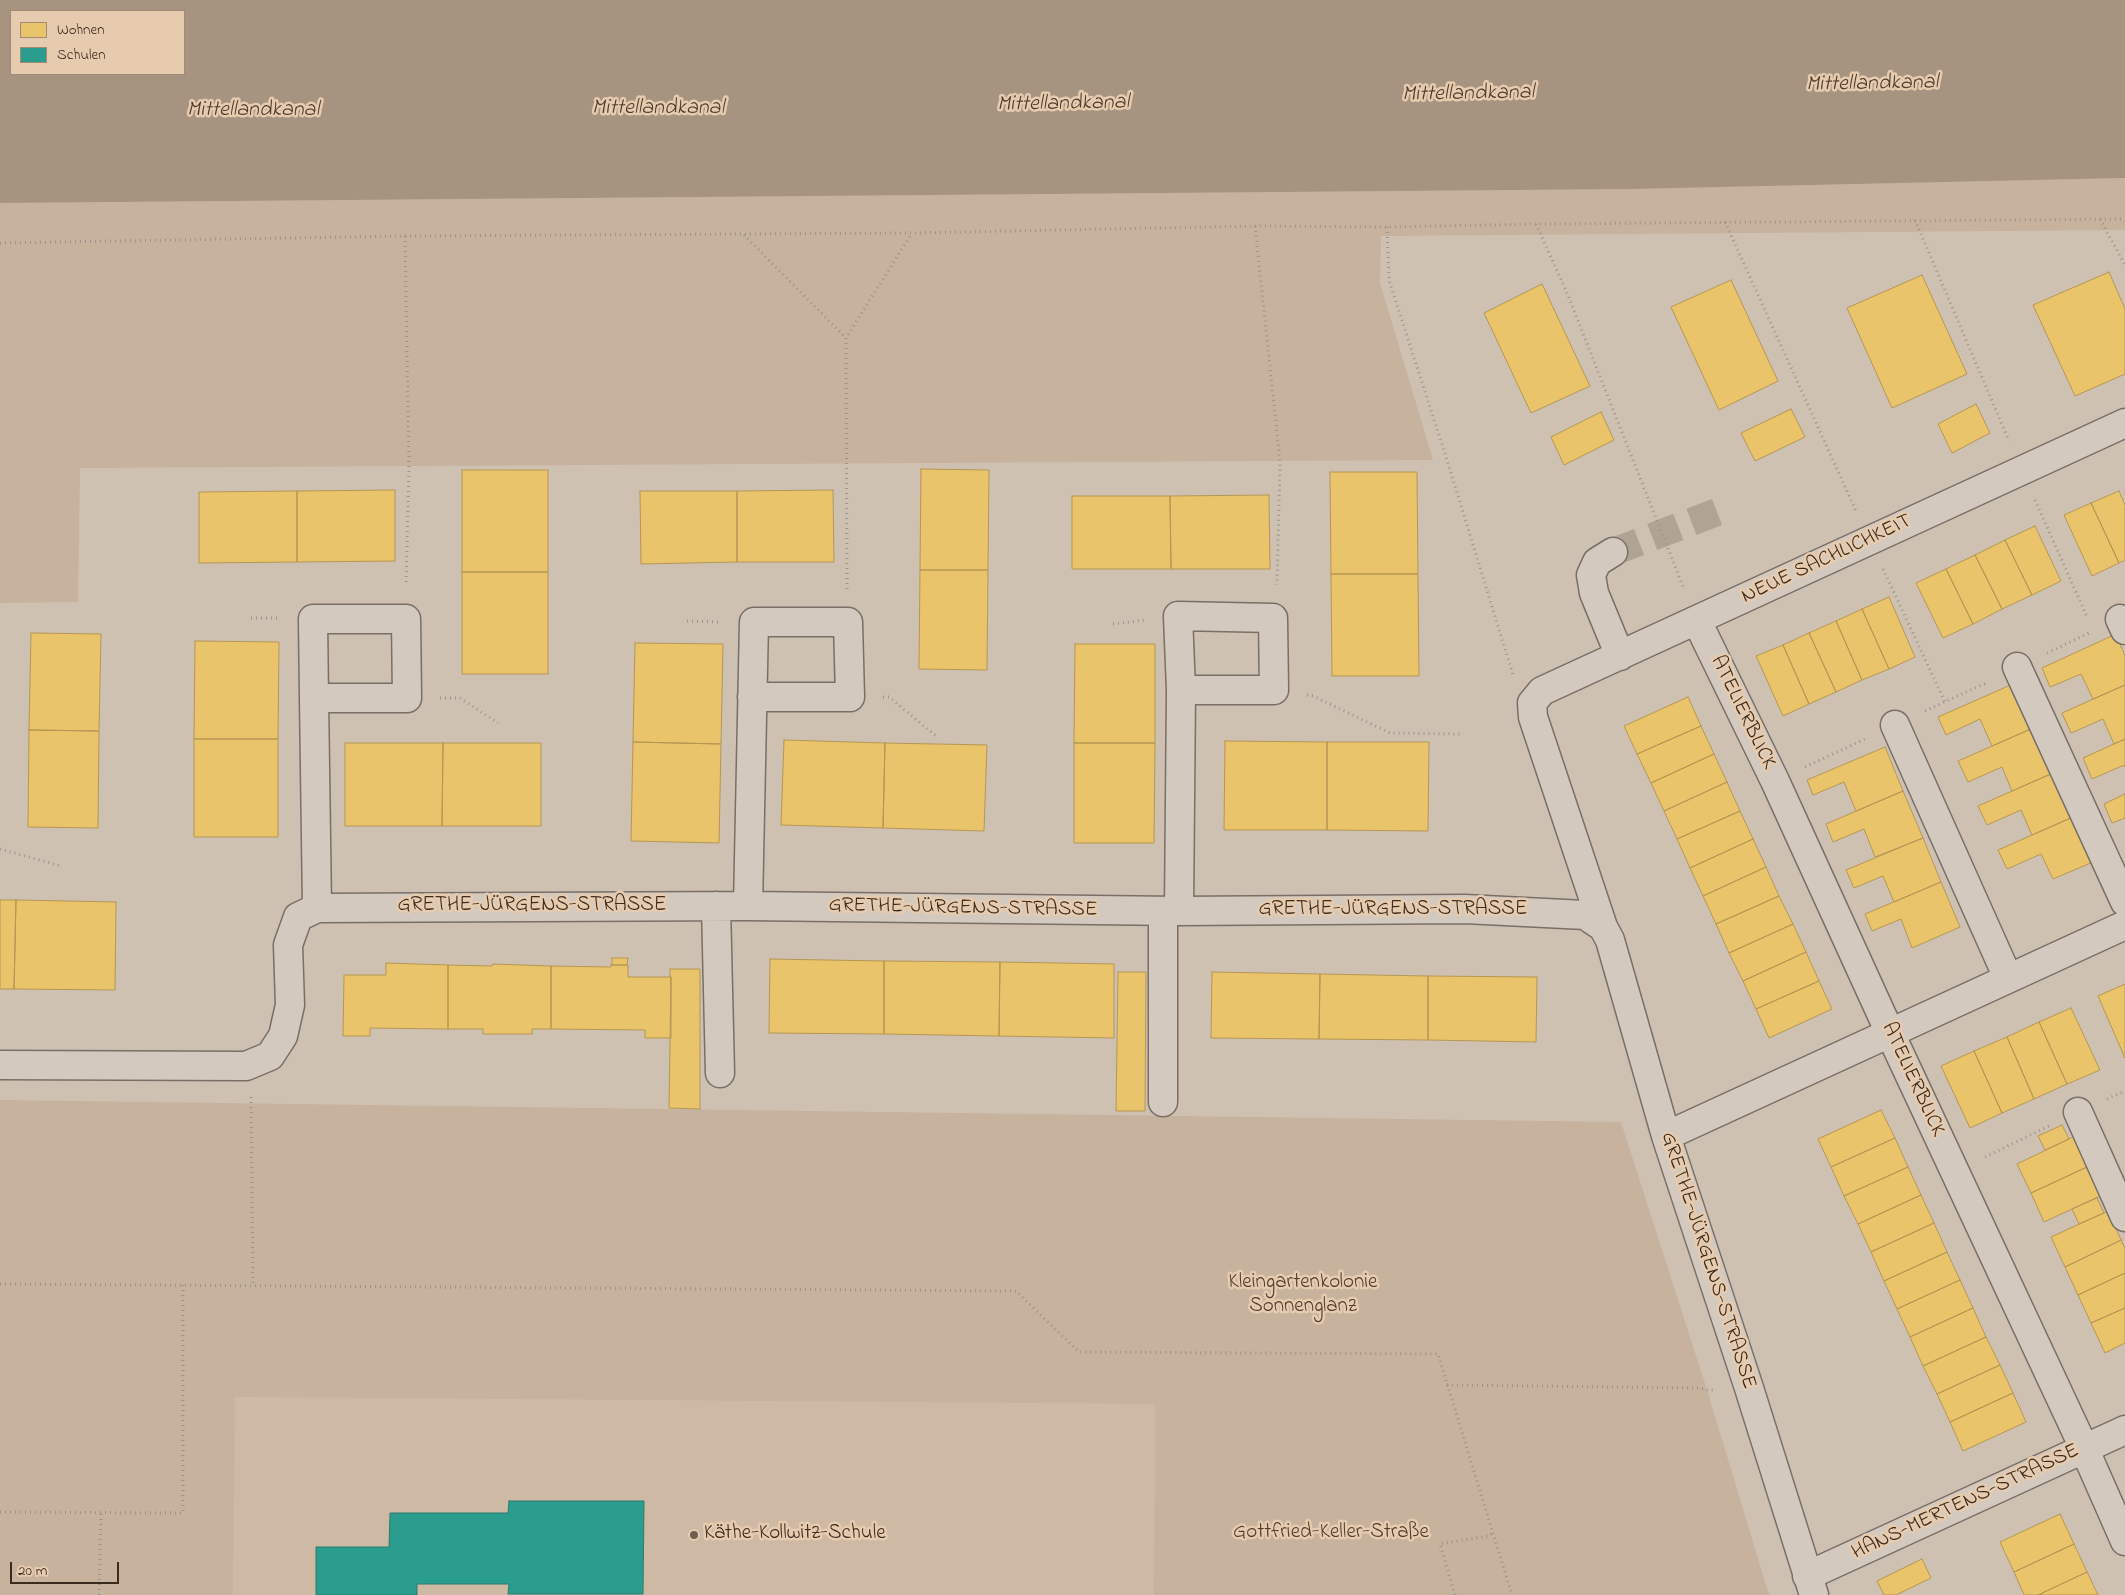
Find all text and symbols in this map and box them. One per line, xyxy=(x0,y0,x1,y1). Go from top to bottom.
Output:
legend xyxy=(10,10,185,75)
text: Wohnen xyxy=(57,19,105,41)
text: Schulen xyxy=(57,44,106,66)
water label: Mittellandkanal xyxy=(1806,71,1938,99)
water label: Mittellandkanal xyxy=(1402,81,1534,109)
water label: Mittellandkanal xyxy=(997,91,1129,119)
water label: Mittellandkanal xyxy=(592,96,724,122)
water label: Mittellandkanal xyxy=(187,98,319,124)
street label: NEUE SACHLICHKEIT xyxy=(1738,510,1916,610)
street label: ATELIERBLICK xyxy=(1704,652,1780,774)
street label: GRETHE-JÜRGENS-STRASSE xyxy=(398,894,666,920)
street label: GRETHE-JÜRGENS-STRASSE xyxy=(828,894,1098,924)
street label: GRETHE-JÜRGENS-STRASSE xyxy=(1259,898,1527,924)
street label: ATELIERBLICK xyxy=(1875,1019,1949,1141)
street label: GRETHE-JÜRGENS-STRASSE xyxy=(1653,1129,1761,1393)
park label: Kleingartenkolonie Sonnenglanz xyxy=(1229,1271,1377,1321)
street label: HANS-MERTENS-STRASSE xyxy=(1848,1439,2084,1567)
park label: Gottfried-Keller-Straße xyxy=(1233,1521,1429,1547)
place label: Käthe-Kollwitz-Schule xyxy=(704,1522,886,1548)
marker: Käthe-Kollwitz-Schule xyxy=(688,1529,700,1541)
scale bar xyxy=(12,1552,121,1584)
text: 20 m xyxy=(18,1560,47,1582)

